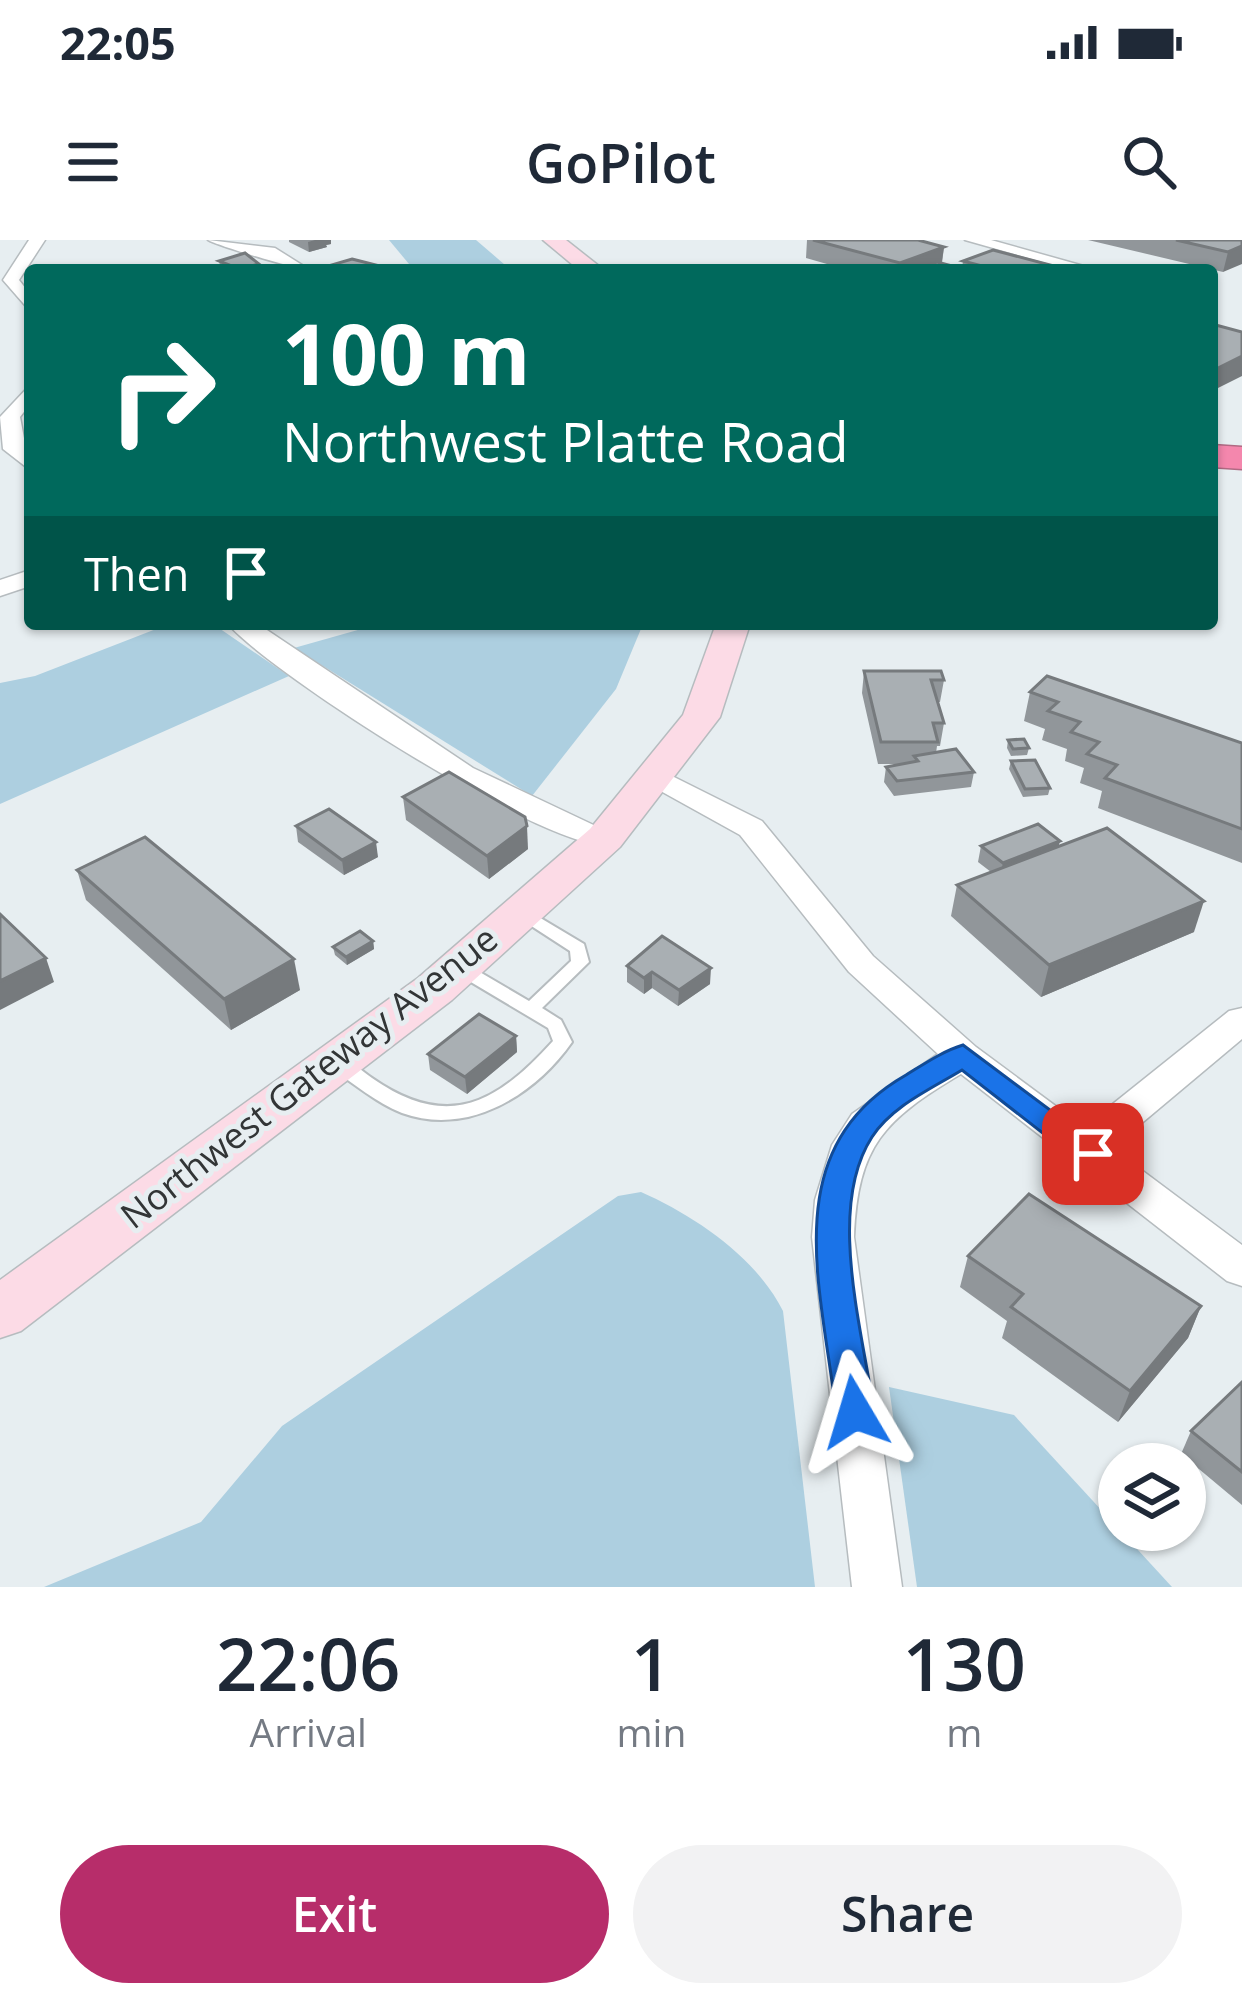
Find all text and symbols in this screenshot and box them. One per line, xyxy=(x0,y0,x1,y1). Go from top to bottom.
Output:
text: 22:05 xyxy=(60,12,176,73)
text: GoPilot xyxy=(526,125,716,199)
icon: menu xyxy=(60,129,126,195)
icon: search xyxy=(1116,129,1182,195)
text: 100 m xyxy=(282,295,530,410)
icon: right xyxy=(84,312,240,468)
text: Northwest Platte Road xyxy=(282,404,849,478)
icon: arrive xyxy=(213,540,279,606)
text: Then xyxy=(84,543,189,604)
street label: Northwest Gateway Avenue xyxy=(110,914,507,1239)
pin xyxy=(1042,1103,1144,1205)
icon: arrive xyxy=(1060,1121,1126,1187)
position arrow xyxy=(792,1349,918,1475)
map controls xyxy=(1098,1443,1206,1551)
button: layers xyxy=(1098,1443,1206,1551)
text: 22:06 xyxy=(216,1614,400,1712)
text: 1 xyxy=(631,1614,672,1712)
text: 130 xyxy=(902,1614,1026,1712)
text: Arrival xyxy=(250,1705,367,1758)
text: min xyxy=(617,1705,686,1758)
text: m xyxy=(946,1705,982,1758)
button: Exit xyxy=(60,1845,609,1983)
button: Share xyxy=(633,1845,1182,1983)

